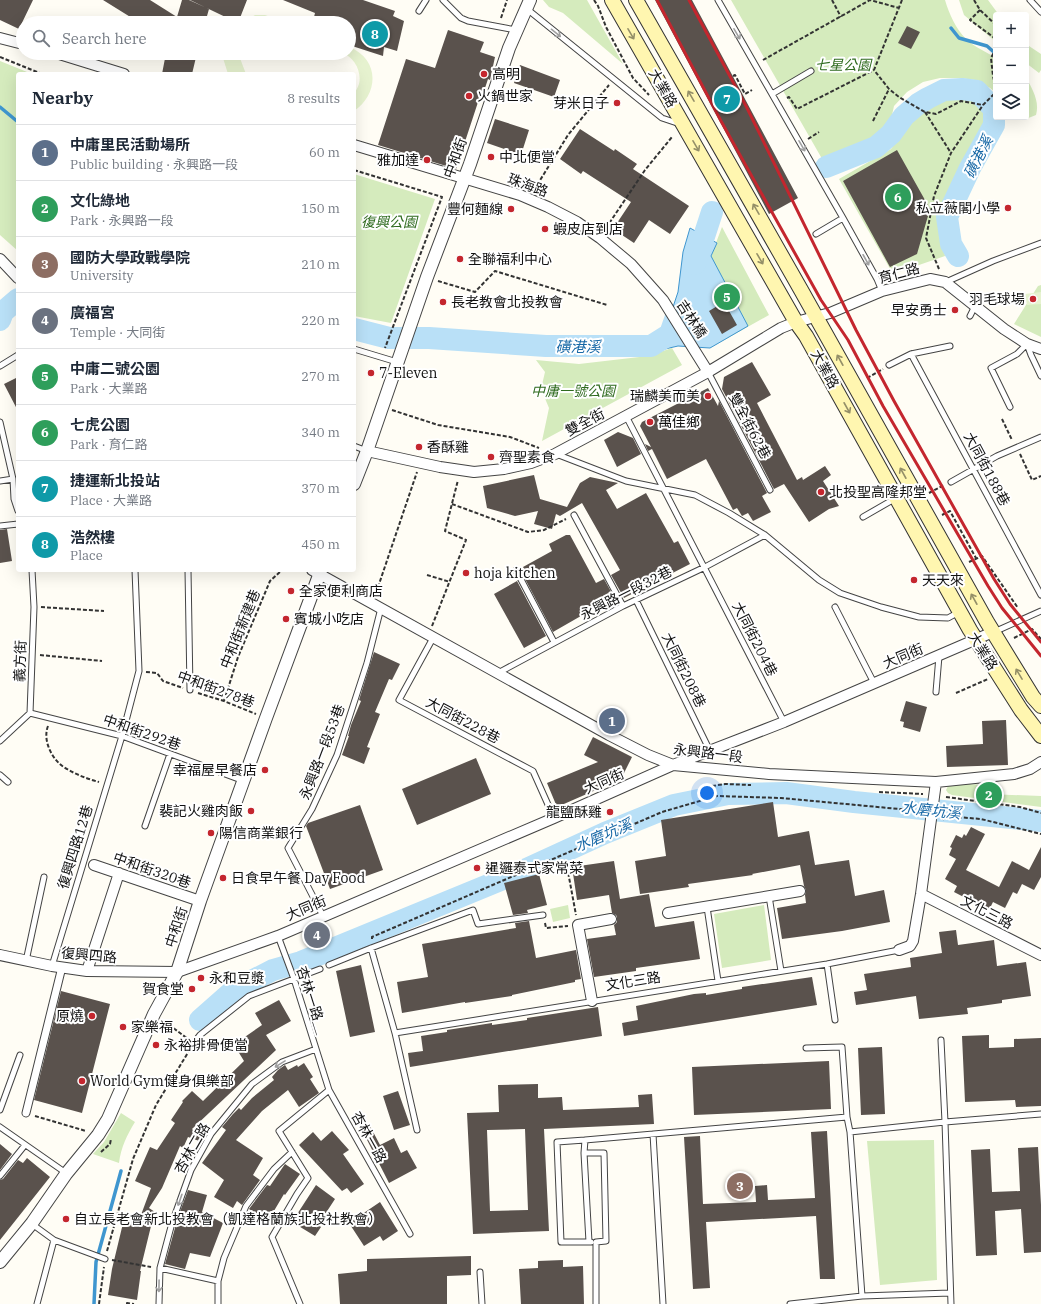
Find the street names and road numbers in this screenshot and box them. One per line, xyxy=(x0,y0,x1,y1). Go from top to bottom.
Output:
street label: 大業路 xyxy=(645,65,681,111)
street label: 中和街 xyxy=(439,135,471,181)
street label: 珠海路 xyxy=(505,169,551,201)
street label: 育仁路 xyxy=(876,259,922,287)
street label: 吉林橋 xyxy=(673,296,711,342)
street label: 大業路 xyxy=(807,346,843,392)
street label: 雙全街62巷 xyxy=(725,390,775,462)
street label: 雙全街 xyxy=(562,404,608,440)
street label: 大同街188巷 xyxy=(960,429,1014,509)
street label: 永興路一段32巷 xyxy=(577,562,675,624)
street label: 中和街新建巷 xyxy=(216,587,264,671)
street label: 大同街204巷 xyxy=(729,599,781,679)
street label: 大業路 xyxy=(964,628,1002,674)
street label: 大同街208巷 xyxy=(658,630,710,710)
street label: 義方街 xyxy=(10,640,30,682)
street label: 大同街 xyxy=(880,640,926,672)
street label: 中和街278巷 xyxy=(175,667,257,711)
street label: 大同街228巷 xyxy=(423,693,503,747)
street label: 永興路一段53巷 xyxy=(296,702,348,802)
street label: 中和街292巷 xyxy=(101,710,183,754)
street label: 永興路一段 xyxy=(672,740,744,766)
street label: 大同街 xyxy=(581,764,627,798)
street label: 復興四路12巷 xyxy=(54,803,96,891)
street label: 中和街320巷 xyxy=(111,848,193,892)
street label: 文化三路 xyxy=(958,891,1016,933)
street label: 大同街 xyxy=(283,892,329,924)
street label: 中和街 xyxy=(161,904,191,950)
street label: 復興四路 xyxy=(60,944,118,966)
street label: 杏林一路＿ xyxy=(293,964,331,1036)
street label: 文化三路 xyxy=(604,968,662,994)
street label: 杏林一路 xyxy=(348,1108,390,1166)
street label: 杏林二路 xyxy=(170,1119,214,1177)

